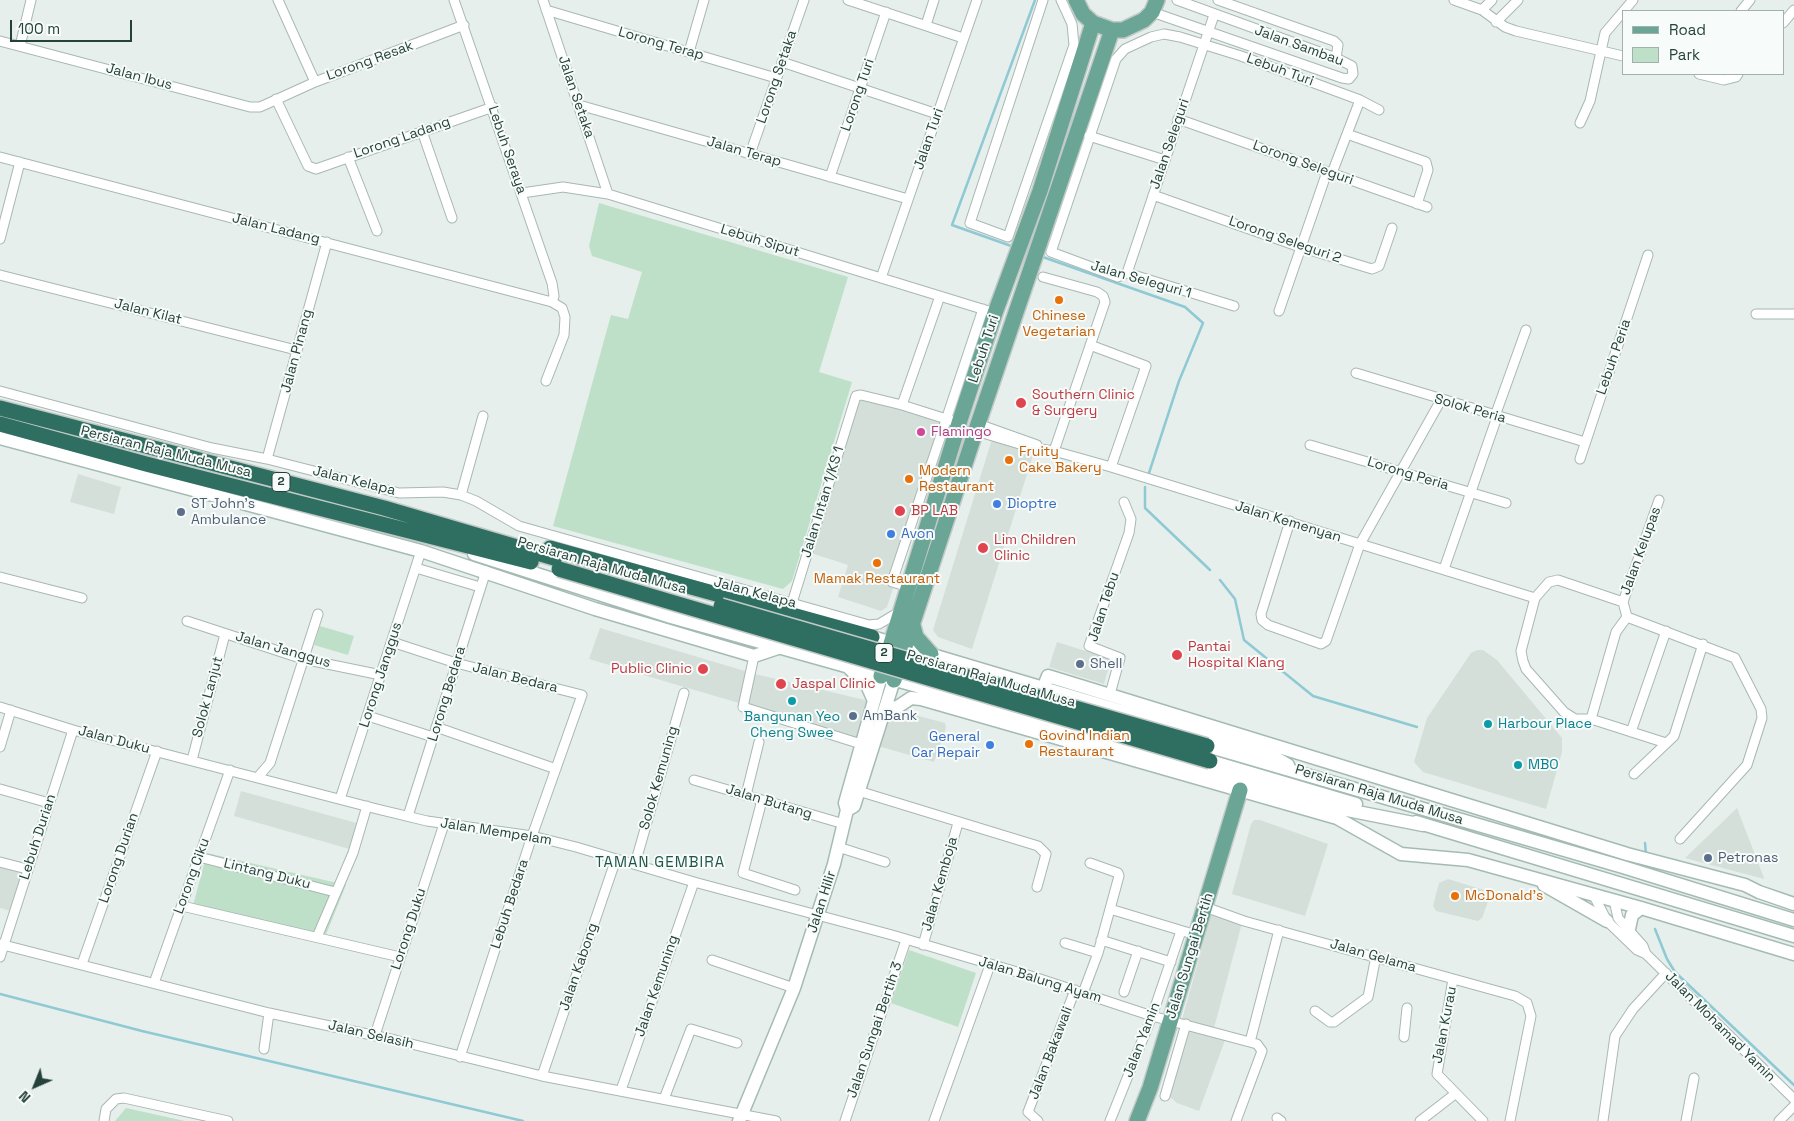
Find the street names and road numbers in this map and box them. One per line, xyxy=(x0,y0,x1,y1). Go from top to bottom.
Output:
street label: Jalan Sambau xyxy=(1252,22,1346,70)
street label: Lorong Terap xyxy=(616,24,706,64)
street label: Lorong Setaka xyxy=(753,28,801,126)
street label: Lorong Resak xyxy=(324,38,416,84)
street label: Lebuh Turi xyxy=(1244,50,1316,90)
street label: Jalan Setaka xyxy=(554,54,598,140)
street label: Lorong Turi xyxy=(838,57,878,133)
street label: Jalan Ibus xyxy=(104,60,174,94)
street label: Jalan Seleguri xyxy=(1147,97,1193,191)
street label: Lebuh Seraya xyxy=(484,104,530,196)
street label: Jalan Turi xyxy=(911,106,947,172)
street label: Lorong Ladang xyxy=(351,114,453,162)
street label: Jalan Terap xyxy=(705,133,783,171)
street label: Lorong Seleguri xyxy=(1250,137,1356,189)
street label: Jalan Ladang xyxy=(230,210,322,248)
street label: Lorong Seleguri 2 xyxy=(1226,213,1344,267)
street label: Lebuh Siput xyxy=(718,221,802,261)
street label: Jalan Seleguri 1 xyxy=(1089,258,1193,302)
street label: Jalan Kilat xyxy=(112,295,184,329)
street label: Jalan Pinang xyxy=(278,307,316,395)
street label: Lebuh Turi xyxy=(965,313,1003,385)
street label: Lebuh Peria xyxy=(1593,317,1635,397)
street label: Solok Peria xyxy=(1432,391,1508,427)
street label: Persiaran Raja Muda Musa xyxy=(79,423,253,481)
street label: Jalan Intan 1/KS 1 xyxy=(798,444,848,560)
street label: Lorong Peria xyxy=(1365,454,1451,494)
street label: Jalan Kelapa xyxy=(311,463,397,499)
road number: 2 xyxy=(272,472,290,492)
street label: Jalan Kemenyan xyxy=(1233,498,1343,546)
street label: Jalan Kelupas xyxy=(1617,505,1665,597)
street label: Persiaran Raja Muda Musa xyxy=(516,534,688,598)
street label: Jalan Tebu xyxy=(1085,570,1123,644)
street label: Jalan Kelapa xyxy=(712,574,798,612)
street label: Lorong Janggus xyxy=(356,620,406,730)
street label: Jalan Janggus xyxy=(233,628,333,672)
street label: Lorong Bedara xyxy=(425,644,469,744)
road number: 2 xyxy=(875,644,893,662)
street label: Persiaran Raja Muda Musa xyxy=(905,647,1077,711)
street label: Solok Lanjut xyxy=(189,655,227,739)
street label: Jalan Bedara xyxy=(471,659,559,697)
street label: Jalan Duku xyxy=(76,722,152,758)
street label: Solok Kemuning xyxy=(636,724,682,832)
street label: Persiaran Raja Muda Musa xyxy=(1293,761,1465,829)
street label: Jalan Butang xyxy=(724,781,814,823)
street label: Lebuh Durian xyxy=(16,792,60,882)
street label: Lorong Durian xyxy=(96,811,142,905)
street label: Jalan Mempelam xyxy=(439,815,553,849)
street label: Jalan Kemboja xyxy=(918,835,962,933)
street label: Lorong Ciku xyxy=(170,836,214,916)
street label: Lintang Duku xyxy=(222,855,312,893)
street label: Lebuh Bedara xyxy=(488,857,532,951)
street label: Jalan Hilir xyxy=(804,869,840,935)
street label: Lorong Duku xyxy=(388,886,430,972)
street label: Jalan Sungai Bertih xyxy=(1163,891,1217,1021)
street label: Jalan Kabong xyxy=(556,921,602,1013)
street label: Jalan Kemuning xyxy=(632,933,682,1039)
street label: Jalan Gelama xyxy=(1328,936,1418,976)
street label: Jalan Balung Ayam xyxy=(977,953,1103,1007)
street label: Jalan Sungai Bertih 3 xyxy=(844,960,906,1100)
street label: Jalan Mohamad Yamin xyxy=(1661,968,1779,1086)
street label: Jalan Kurau xyxy=(1429,985,1461,1065)
street label: Jalan Yamin xyxy=(1120,1000,1164,1080)
street label: Jalan Bakawali xyxy=(1026,1004,1076,1102)
street label: Jalan Selasih xyxy=(327,1017,415,1053)

